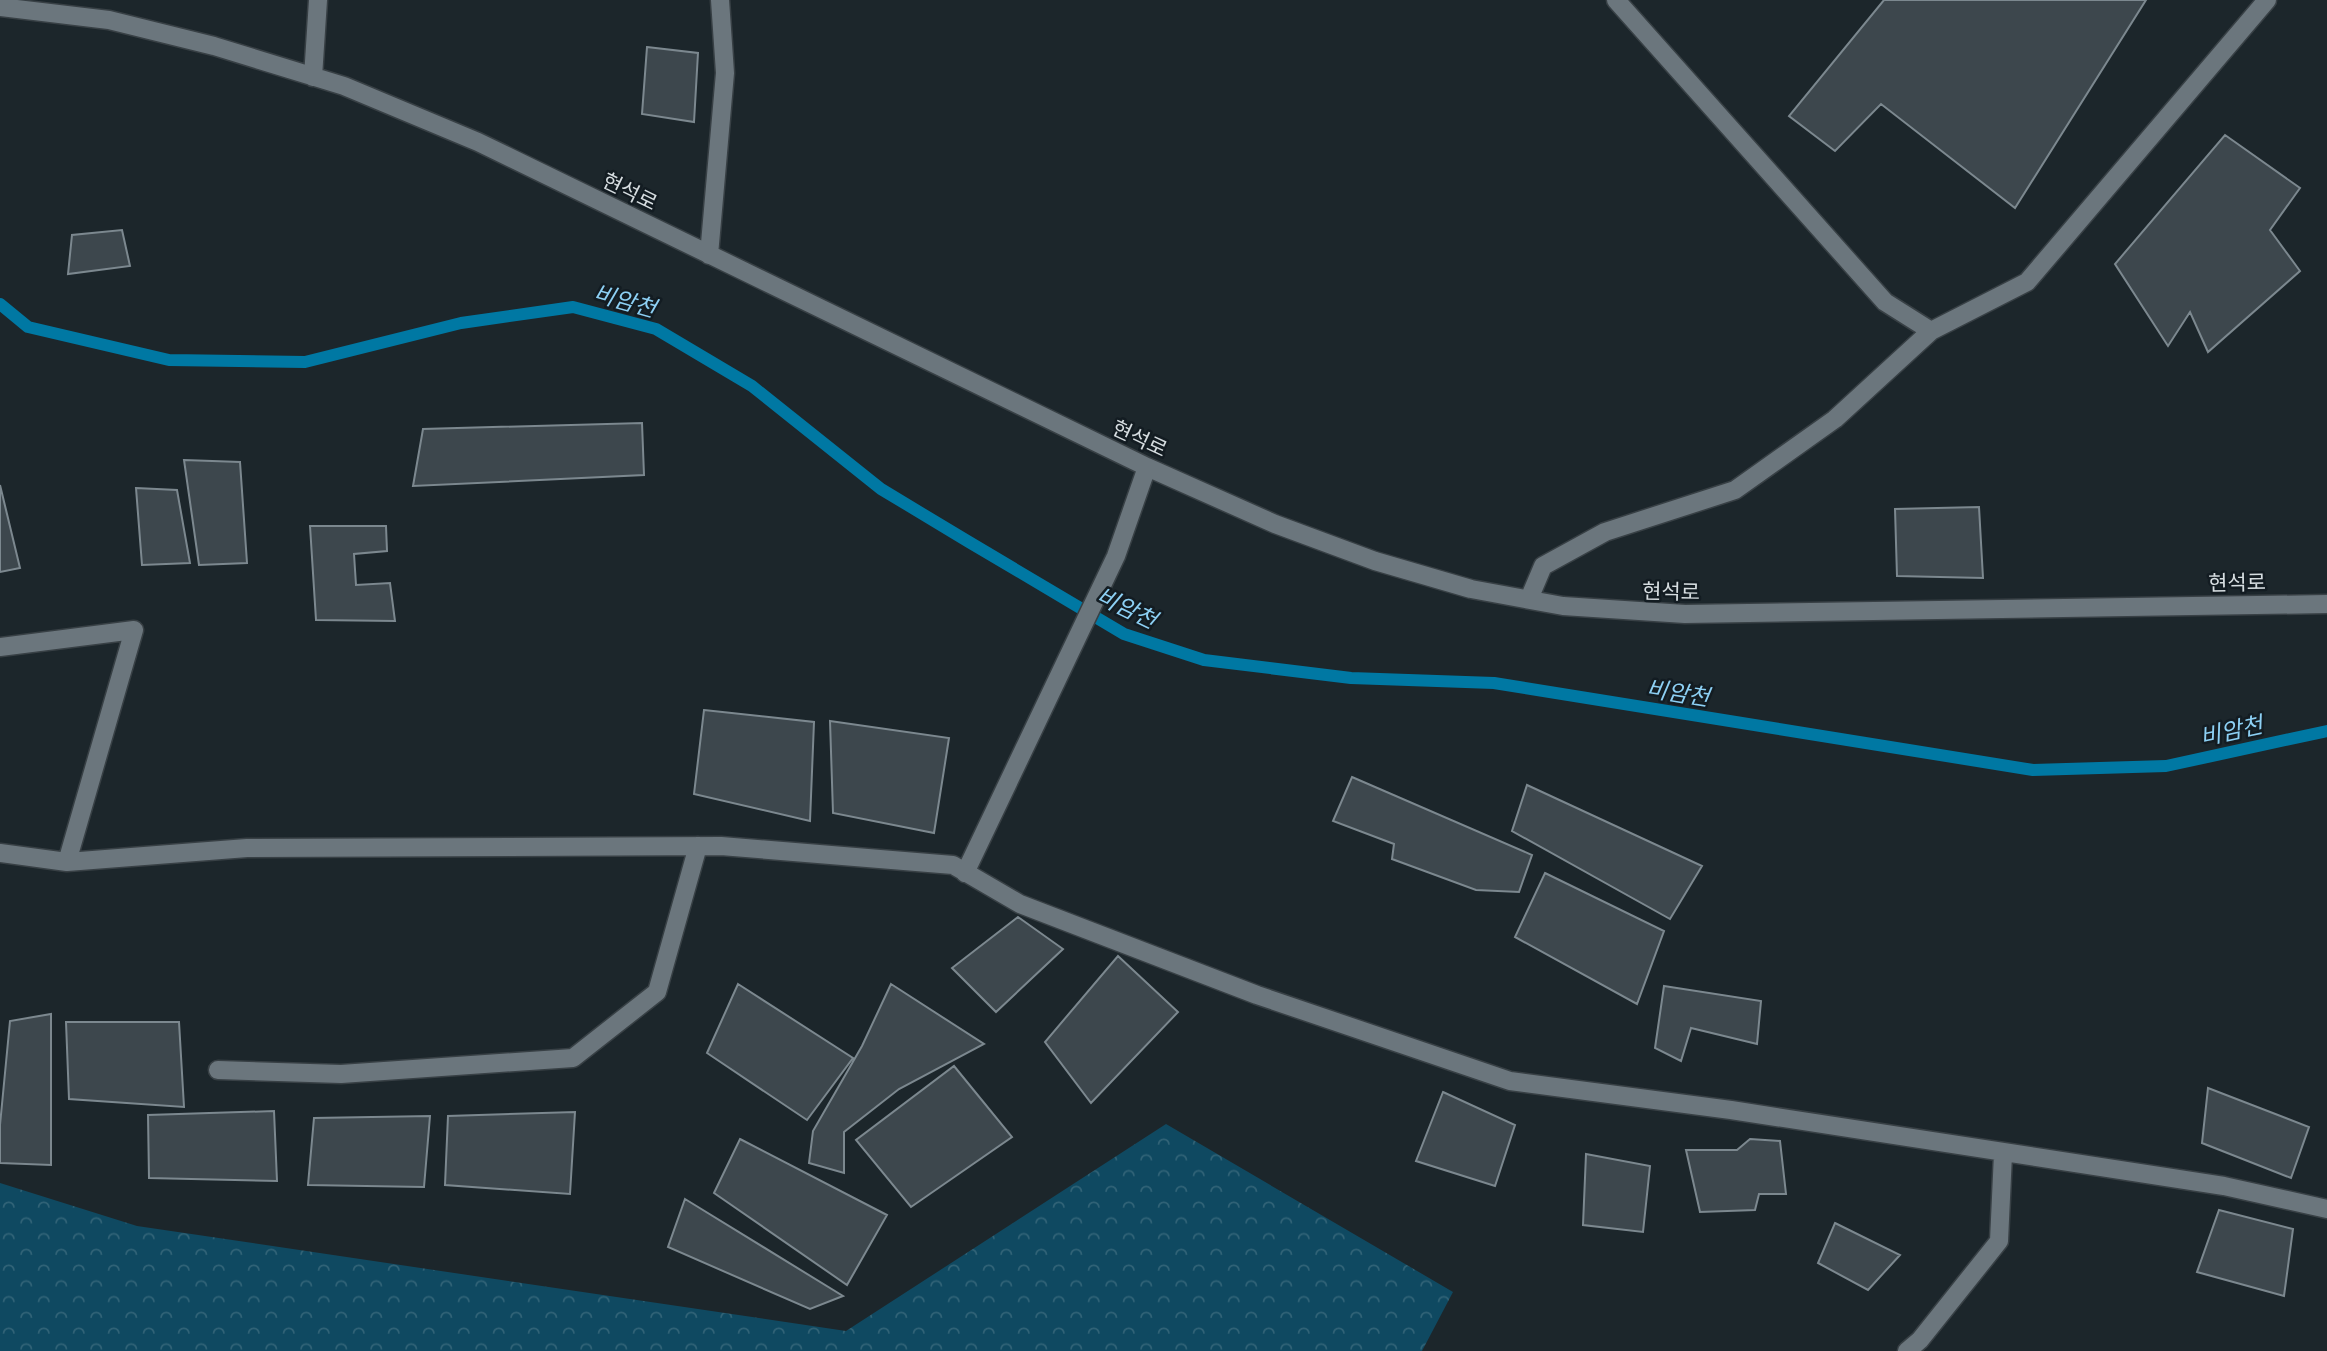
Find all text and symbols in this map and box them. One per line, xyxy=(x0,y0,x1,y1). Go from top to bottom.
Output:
street label: 현석로 xyxy=(598,166,662,216)
water label: 비암천 xyxy=(590,276,663,325)
street label: 현석로 xyxy=(1108,413,1172,463)
street label: 현석로 xyxy=(2208,567,2266,597)
street label: 현석로 xyxy=(1642,576,1700,606)
water label: 비암천 xyxy=(1091,579,1165,637)
water label: 비암천 xyxy=(1644,671,1715,713)
water label: 비암천 xyxy=(2197,707,2268,752)

